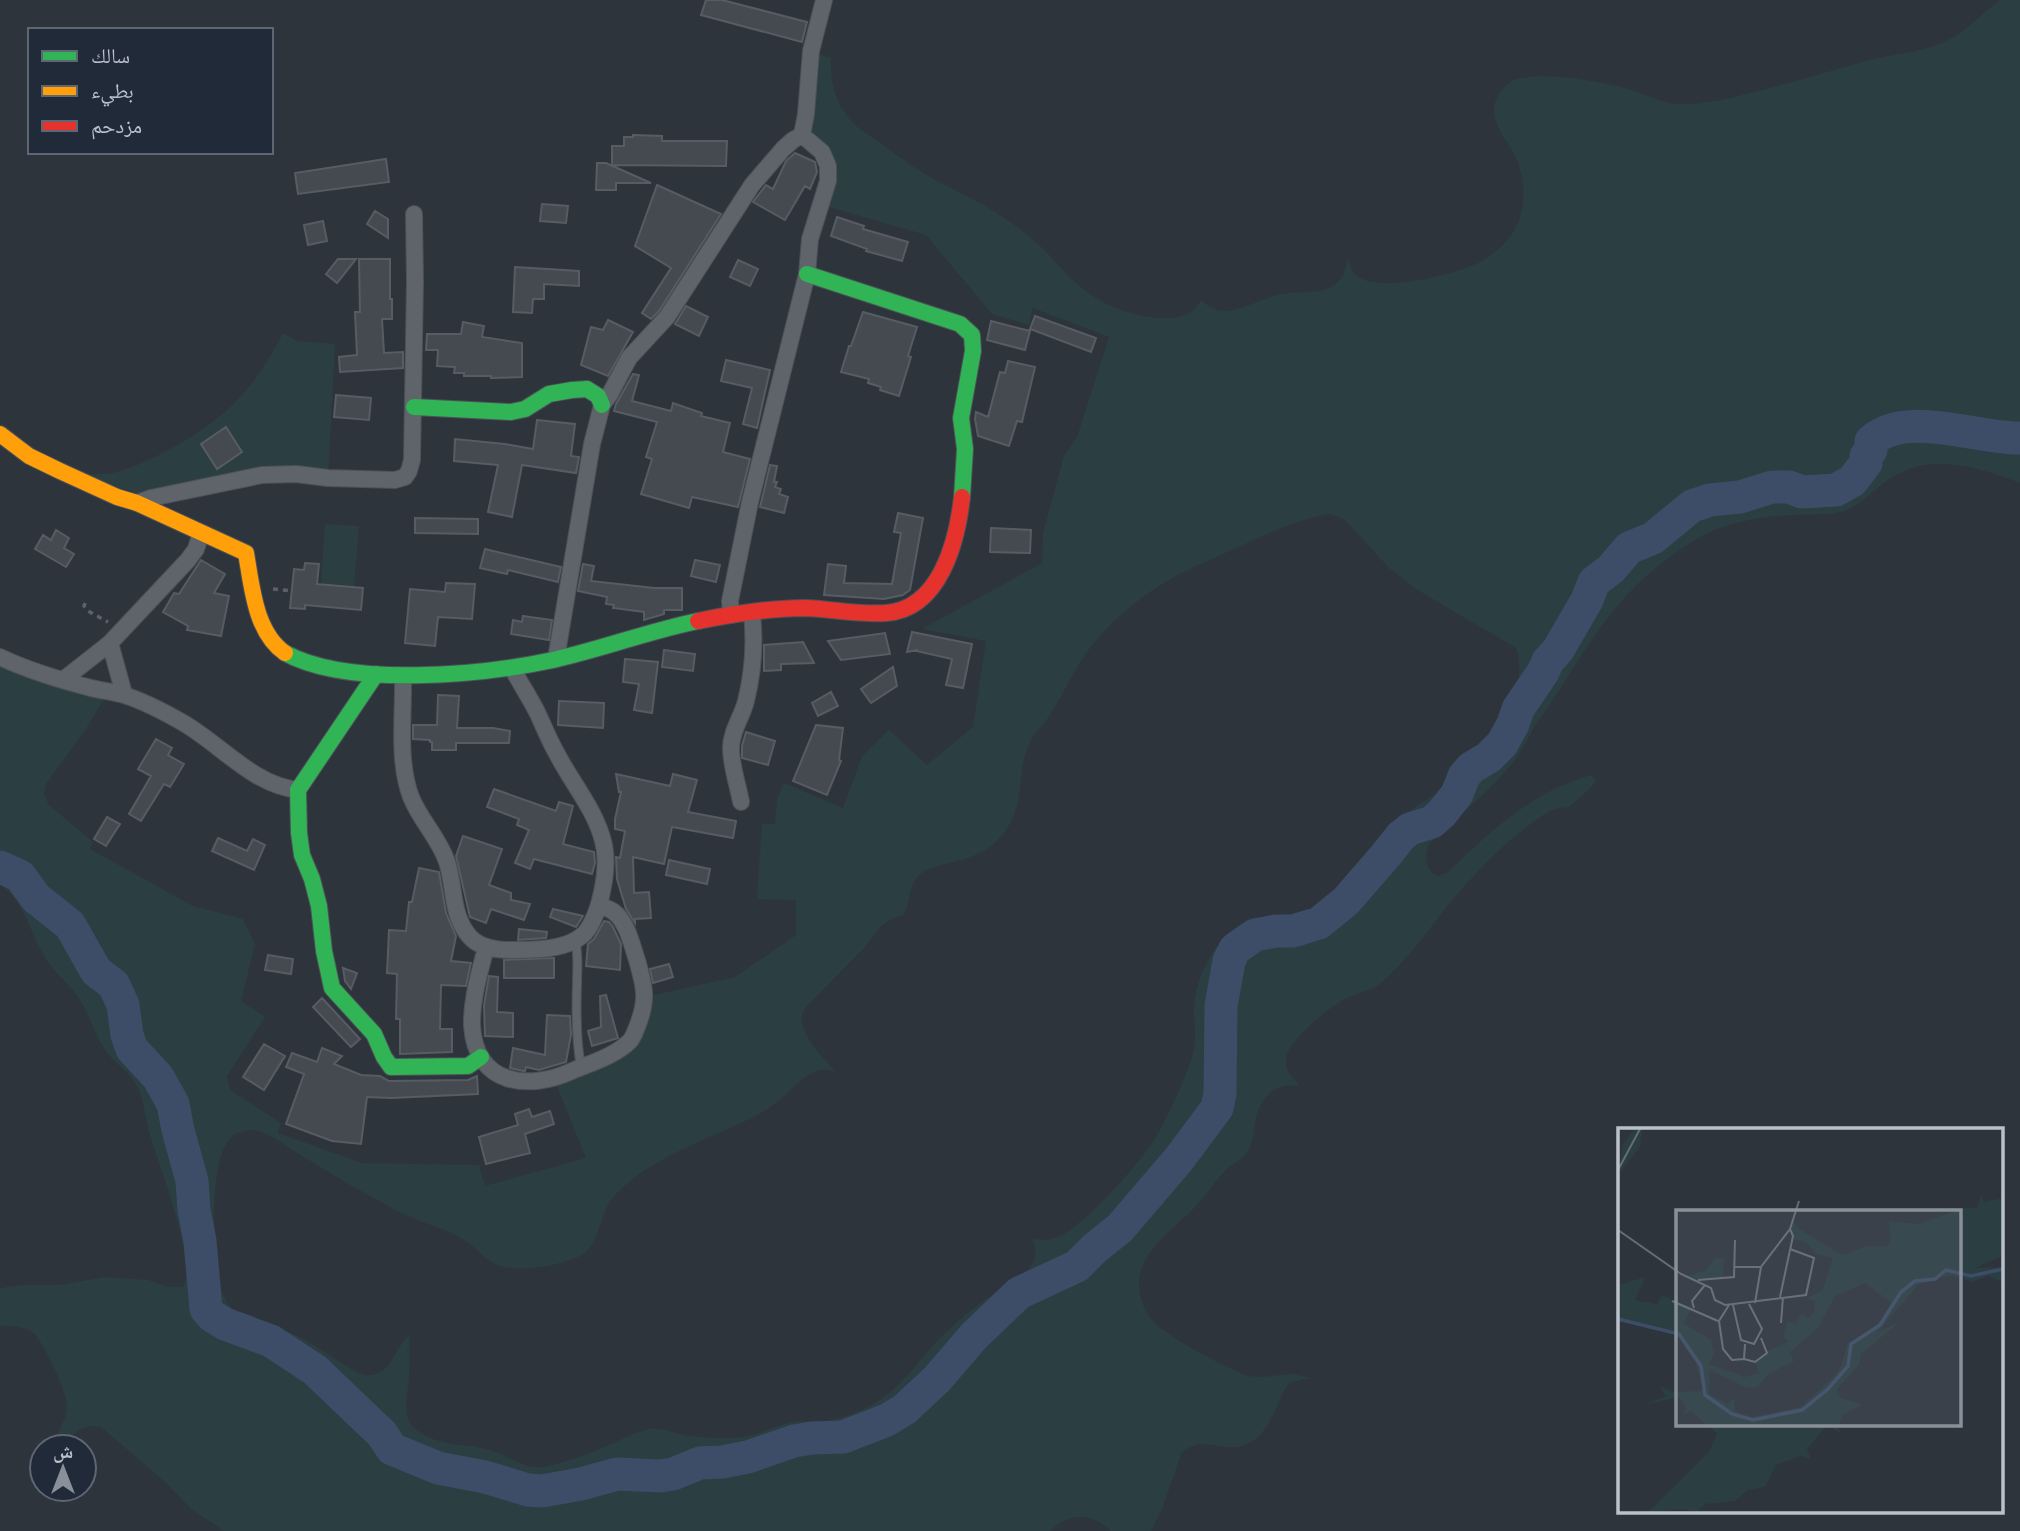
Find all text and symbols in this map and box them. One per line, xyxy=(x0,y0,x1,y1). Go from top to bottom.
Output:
legend xyxy=(28,28,273,154)
text: سالك xyxy=(91,42,130,69)
text: بطيء xyxy=(91,77,134,107)
text: مزدحم xyxy=(91,112,142,140)
inset map xyxy=(1618,1128,2002,1514)
north arrow xyxy=(28,1433,98,1503)
text: ش xyxy=(53,1439,73,1463)

